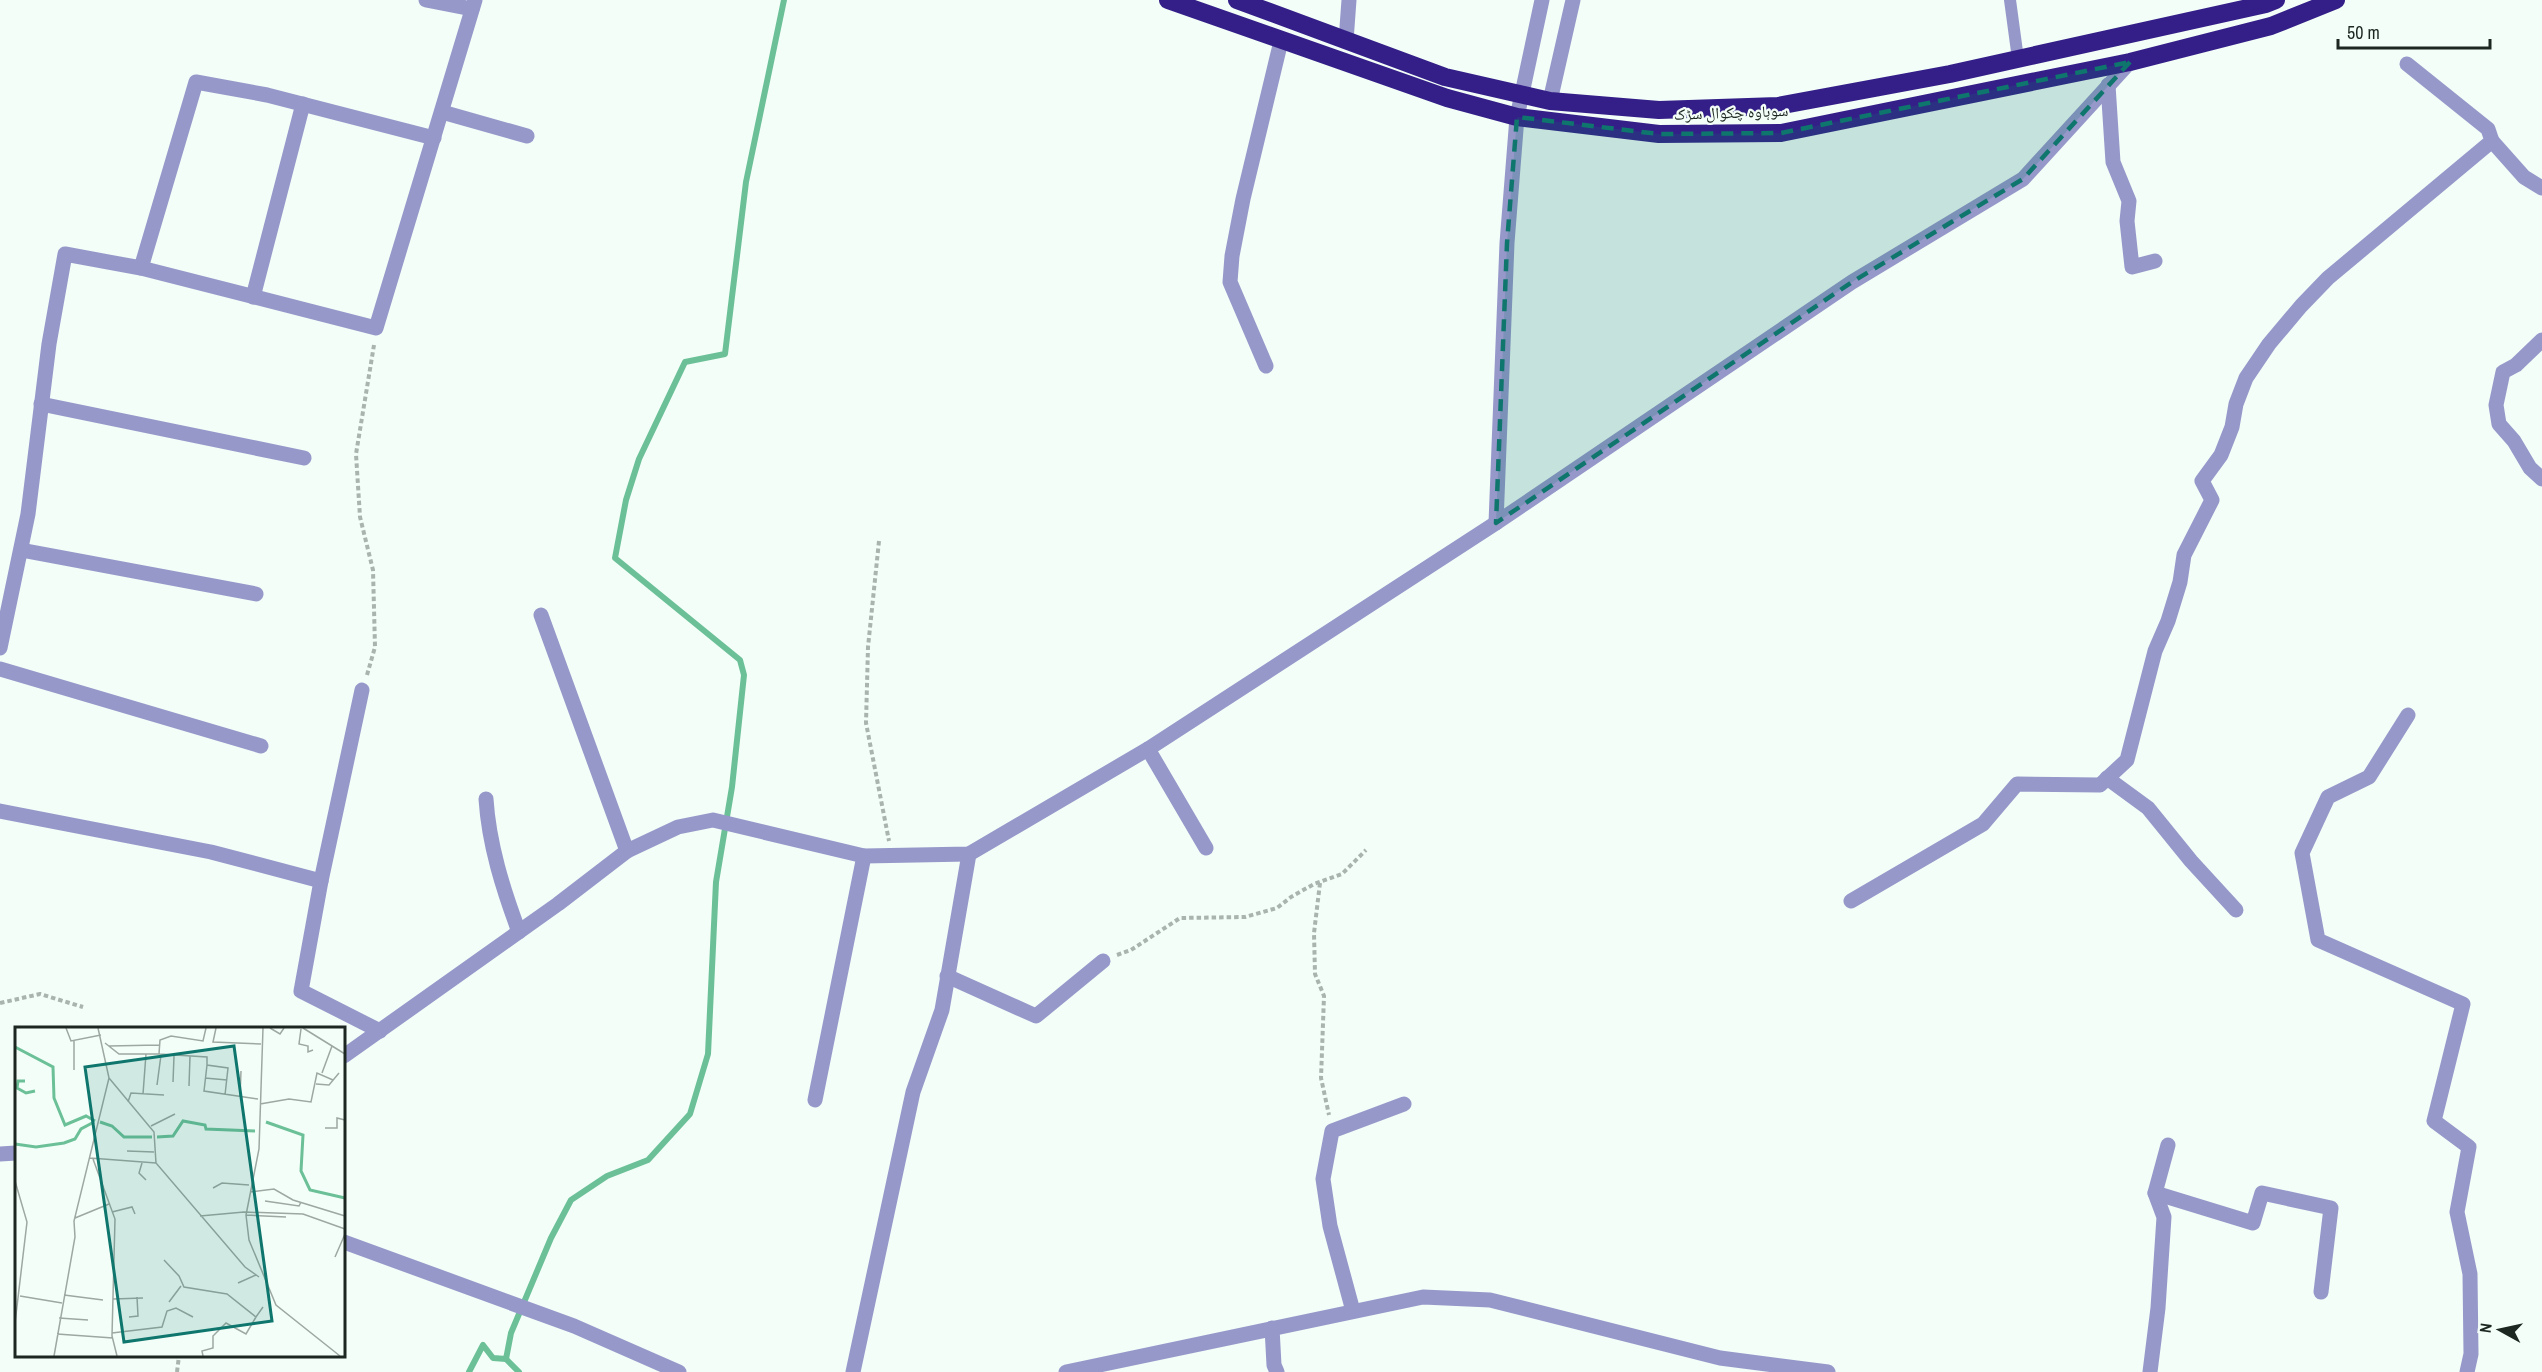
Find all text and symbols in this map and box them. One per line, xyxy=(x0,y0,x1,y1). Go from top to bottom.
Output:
scale bar xyxy=(2338,12,2490,50)
text: 50 m xyxy=(2347,20,2380,45)
street label: سوہاوہ چکوال سڑک xyxy=(1673,99,1789,125)
inset map xyxy=(15,1027,345,1357)
north arrow xyxy=(2470,1300,2530,1360)
text: N xyxy=(2474,1322,2497,1334)

